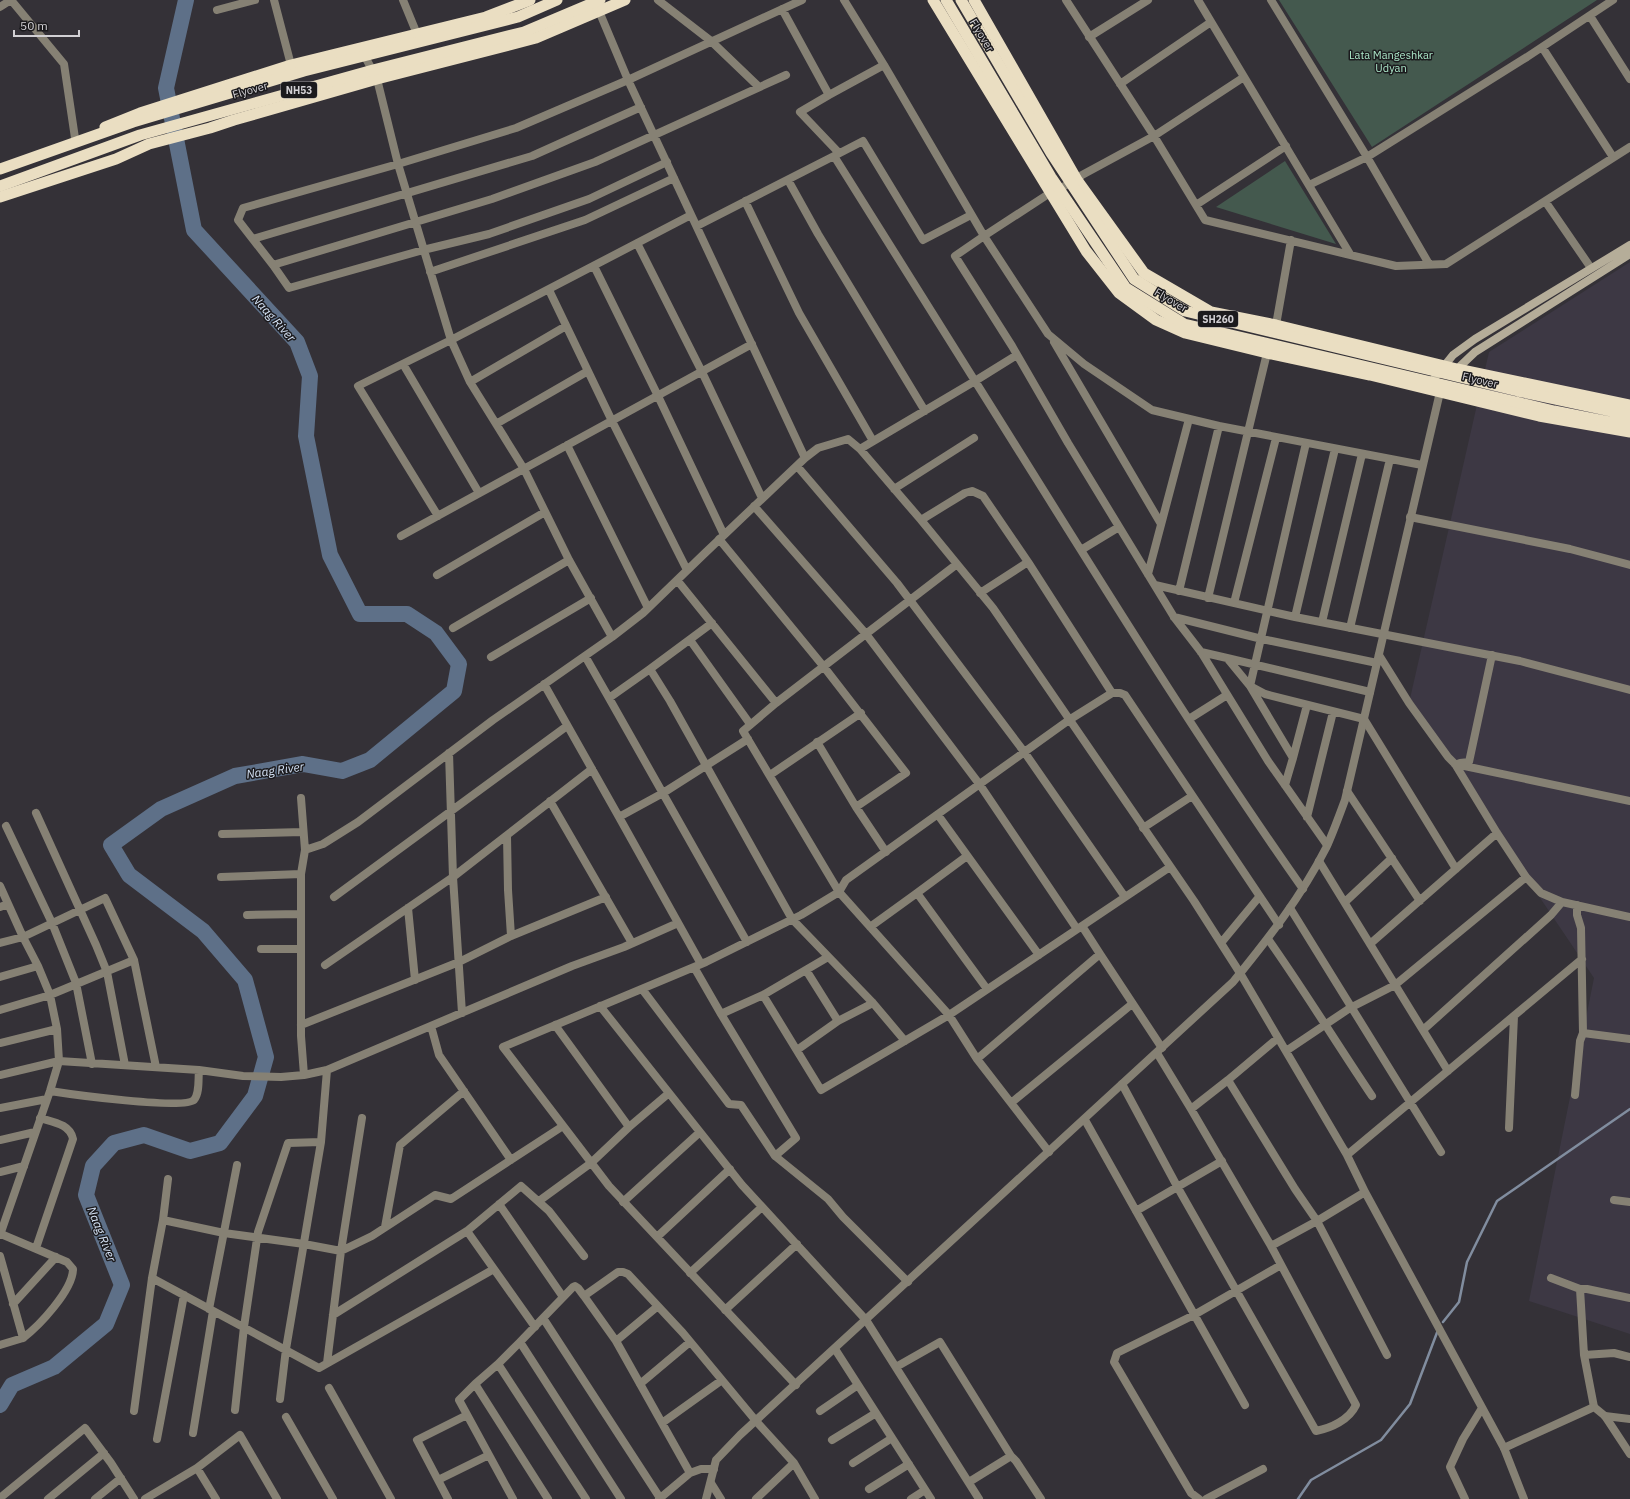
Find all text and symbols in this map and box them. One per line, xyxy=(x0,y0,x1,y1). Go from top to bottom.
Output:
scale bar xyxy=(14,12,79,38)
street label: Flyover xyxy=(967,16,997,54)
text: 50 m xyxy=(20,18,48,33)
park label: Lata Mangeshkar Udyan xyxy=(1349,48,1433,75)
street label: Flyover xyxy=(231,78,269,102)
road number: NH53 xyxy=(281,82,317,98)
street label: Flyover xyxy=(1152,285,1190,315)
water label: Naag River xyxy=(249,291,299,345)
road number: SH260 xyxy=(1198,311,1238,327)
street label: Flyover xyxy=(1461,369,1499,391)
water label: Naag River xyxy=(245,758,305,781)
water label: Naag River xyxy=(84,1204,120,1264)

